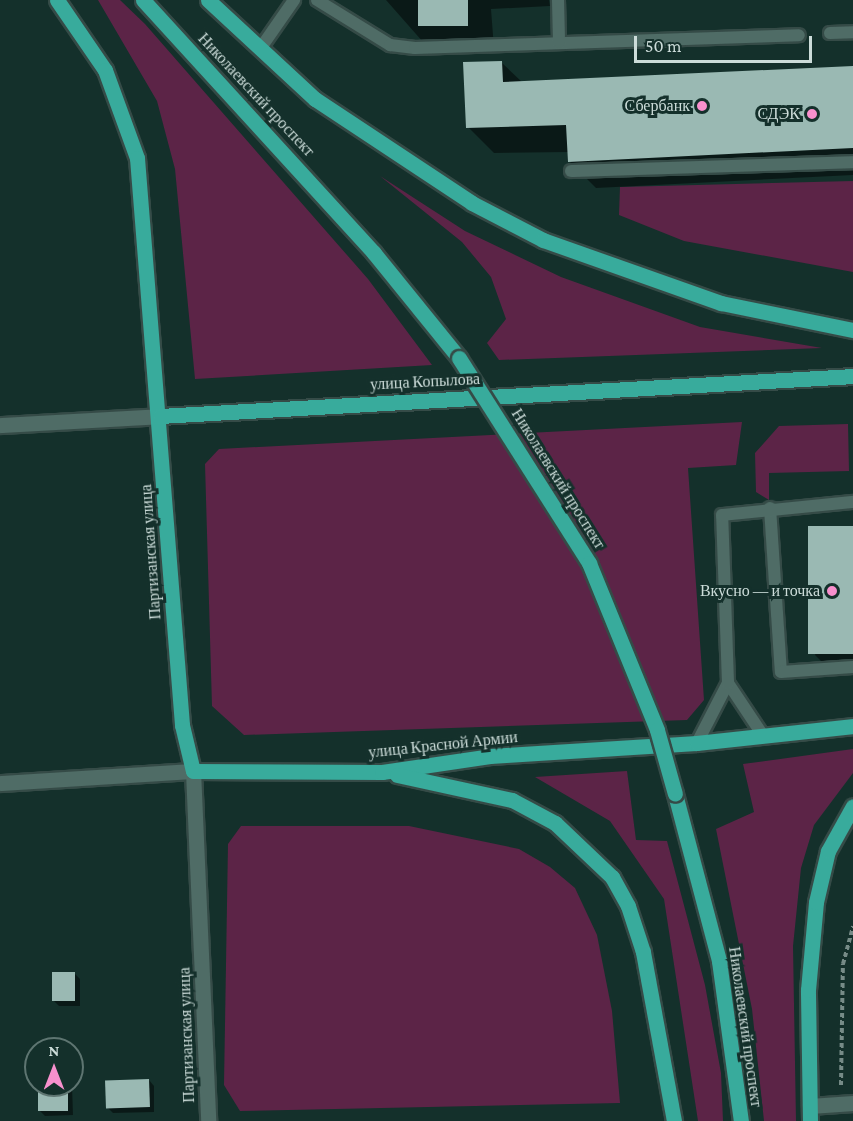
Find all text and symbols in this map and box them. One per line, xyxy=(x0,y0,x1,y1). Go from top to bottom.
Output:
scale bar xyxy=(637,24,816,62)
street label: Николаевский проспект xyxy=(194,29,318,161)
text: 50 m xyxy=(645,36,682,56)
place label: Сбербанк xyxy=(625,96,690,116)
marker: Сбербанк xyxy=(695,99,709,113)
place label: СДЭК xyxy=(758,104,800,124)
marker: СДЭК xyxy=(805,107,819,121)
street label: улица Копылова xyxy=(370,370,480,394)
street label: Николаевский проспект xyxy=(507,405,609,553)
street label: Партизанская улица xyxy=(137,484,165,620)
place label: Вкусно — и точка xyxy=(700,581,820,601)
marker: Вкусно — и точка xyxy=(825,584,839,598)
street label: улица Красной Армии xyxy=(367,728,519,762)
street label: Николаевский проспект xyxy=(724,946,766,1108)
street label: Партизанская улица xyxy=(175,967,199,1103)
north arrow xyxy=(24,1037,84,1097)
text: N xyxy=(49,1042,59,1059)

